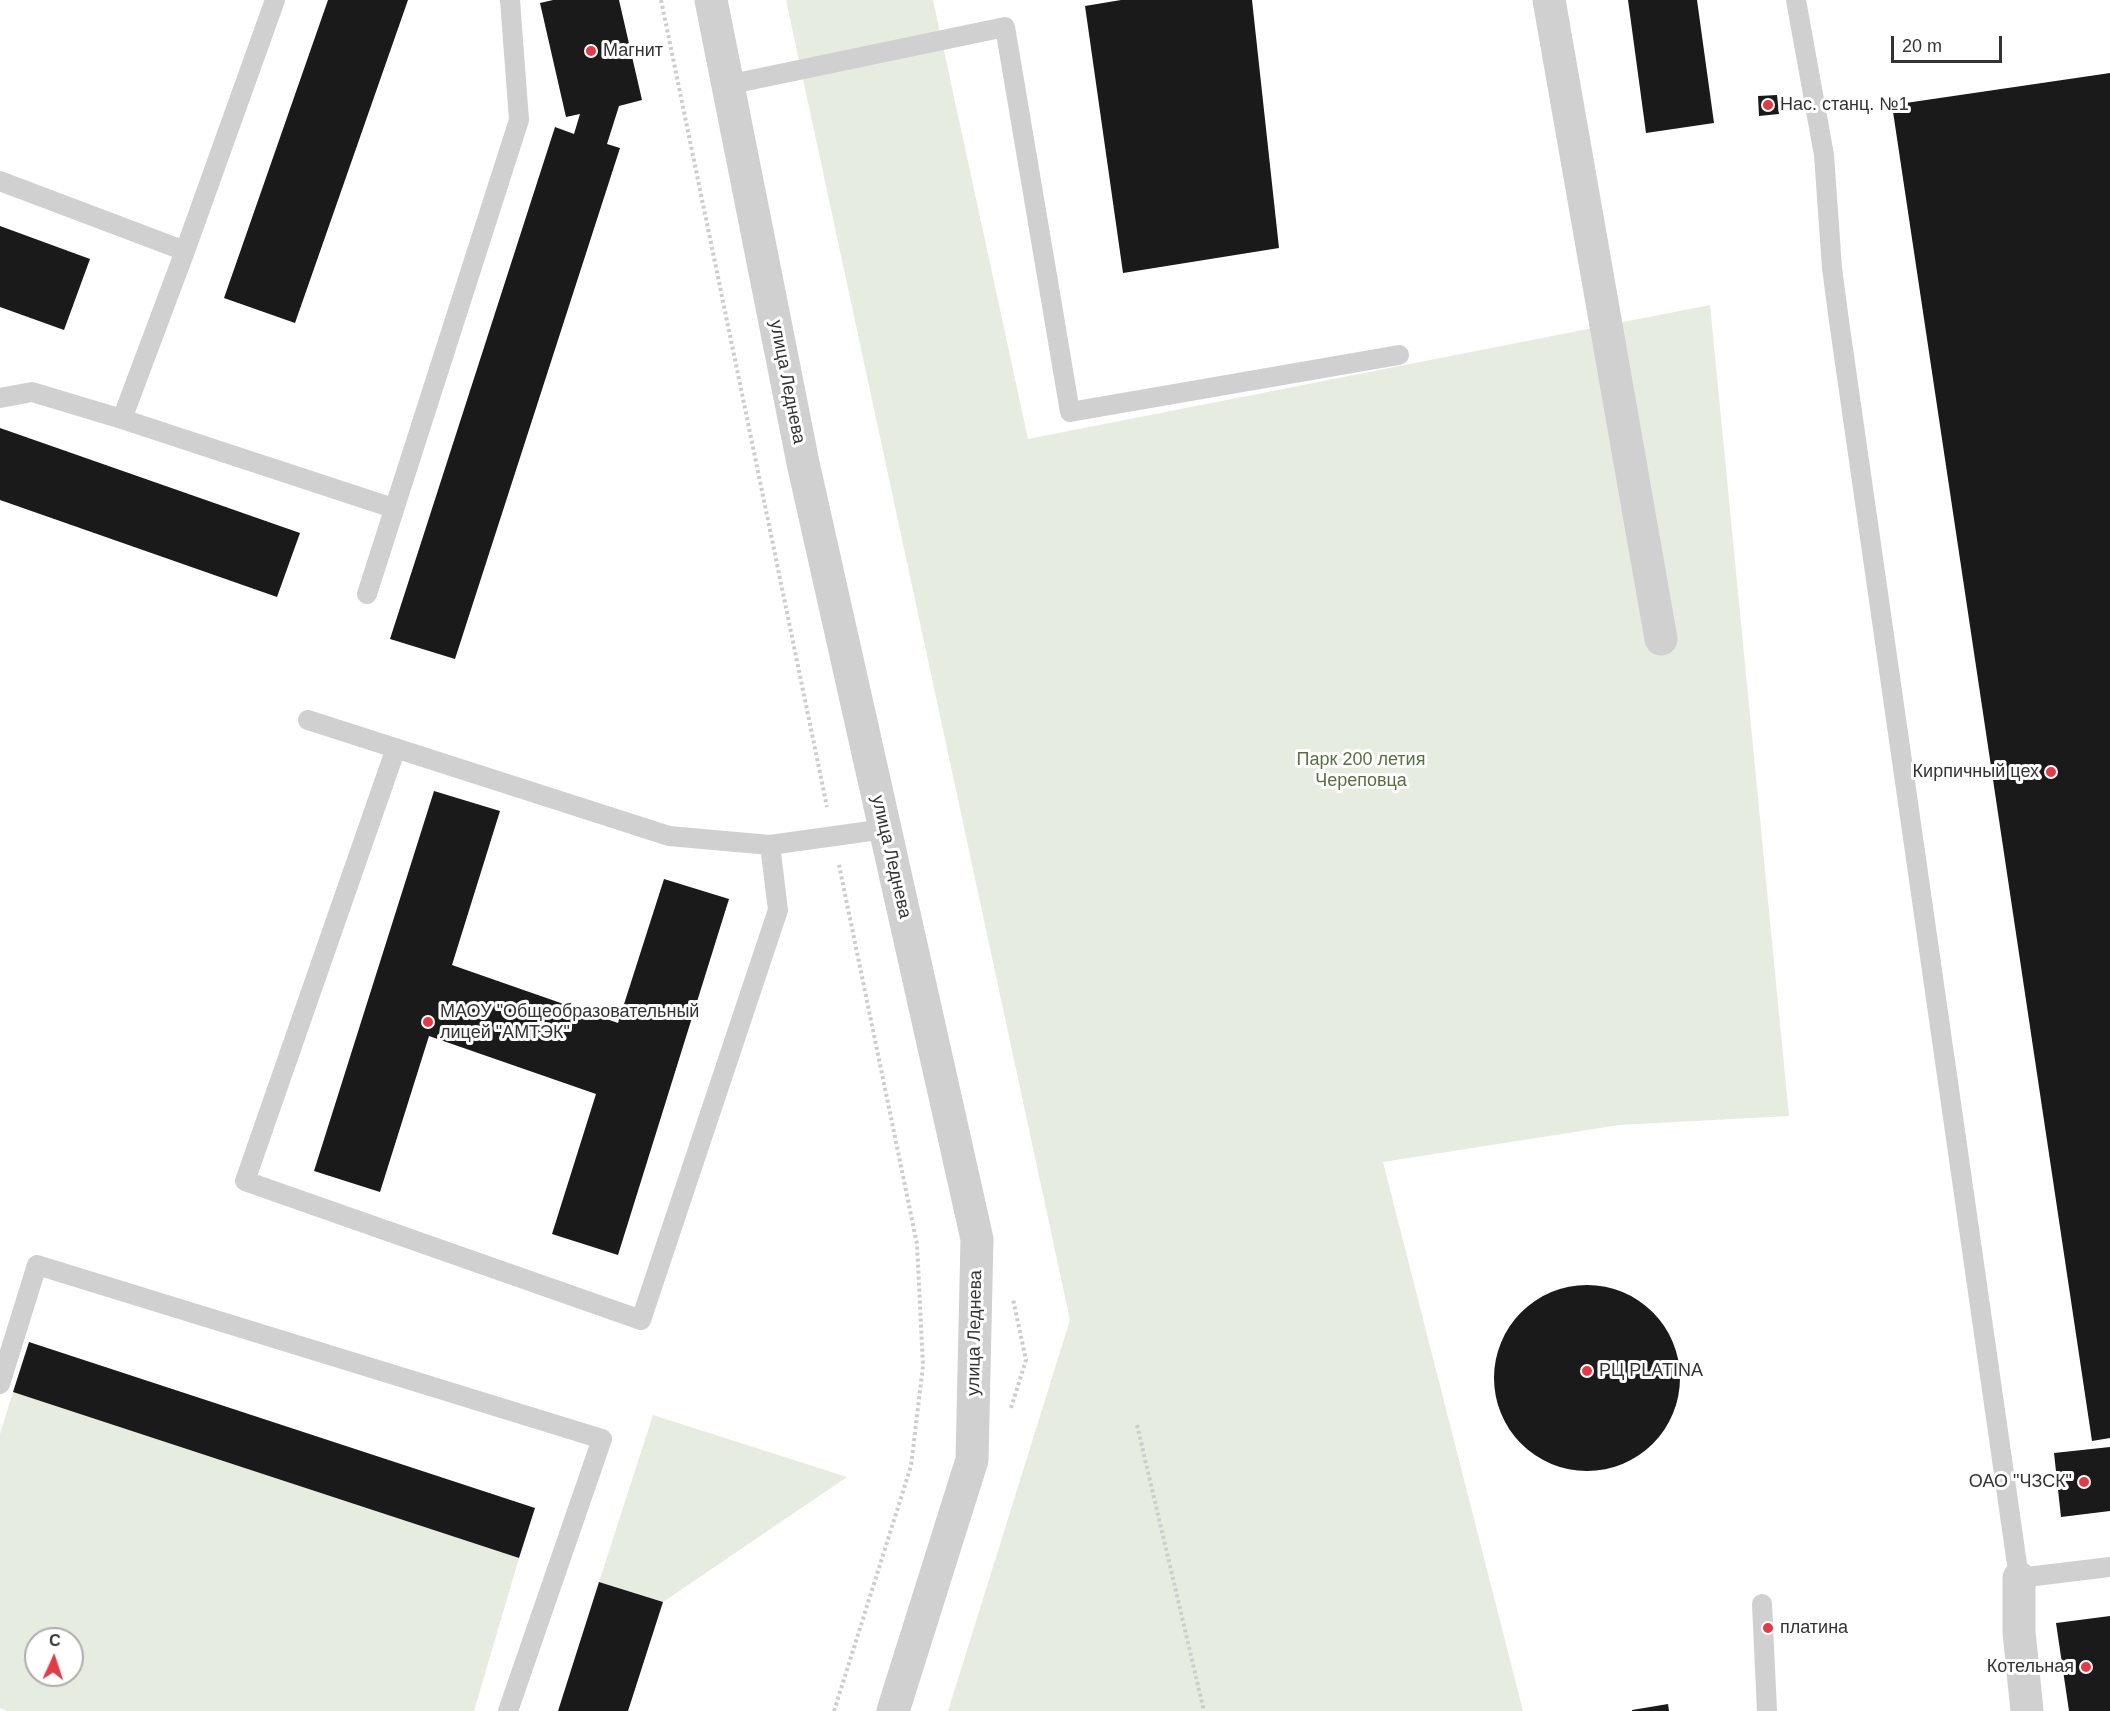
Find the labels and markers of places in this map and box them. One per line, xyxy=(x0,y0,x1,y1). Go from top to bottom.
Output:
place label: Магнит xyxy=(603,40,663,62)
marker: Магнит xyxy=(584,44,598,58)
place label: Нас. станц. №1 xyxy=(1780,94,1909,116)
marker: Нас. станц. №1 xyxy=(1761,98,1775,112)
place label: Кирпичный цех xyxy=(1913,761,2039,783)
marker: Кирпичный цех xyxy=(2044,765,2058,779)
place label: МАОУ "Общеобразовательный лицей "АМТЭК" xyxy=(440,1001,699,1044)
marker: МАОУ "Общеобразовательный лицей "АМТЭК" xyxy=(421,1015,435,1029)
place label: РЦ PLATINA xyxy=(1599,1360,1703,1382)
marker: РЦ PLATINA xyxy=(1580,1364,1594,1378)
place label: ОАО "ЧЗСК" xyxy=(1969,1471,2072,1493)
marker: ОАО "ЧЗСК" xyxy=(2077,1475,2091,1489)
place label: платина xyxy=(1780,1617,1848,1639)
marker: платина xyxy=(1761,1621,1775,1635)
place label: Котельная xyxy=(1987,1656,2074,1678)
marker: Котельная xyxy=(2079,1660,2093,1674)

